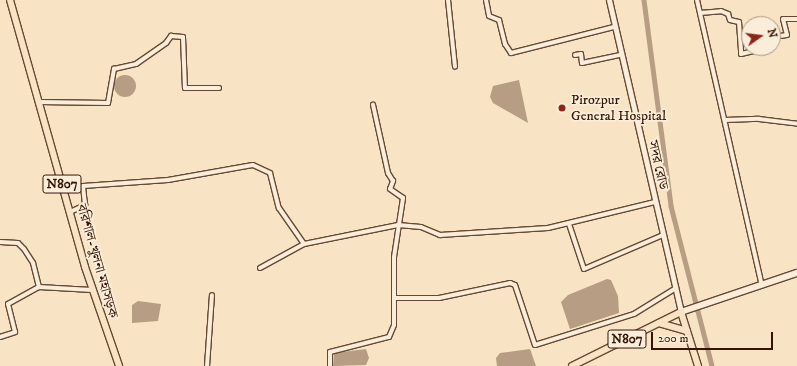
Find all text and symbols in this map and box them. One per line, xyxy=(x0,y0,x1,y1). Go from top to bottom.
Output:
north arrow xyxy=(741,16,781,56)
text: N xyxy=(764,27,780,39)
place label: Pirozpur General Hospital xyxy=(571,92,666,124)
marker: Pirozpur General Hospital xyxy=(556,102,568,114)
street label: সদর রোড xyxy=(644,139,672,191)
road number: N807 xyxy=(42,173,82,195)
street label: বরিশাল-খুলনা মহাসড়ক xyxy=(73,202,121,320)
scale bar xyxy=(653,324,775,350)
road number: N807 xyxy=(607,328,647,350)
text: 200 m xyxy=(658,331,688,346)

